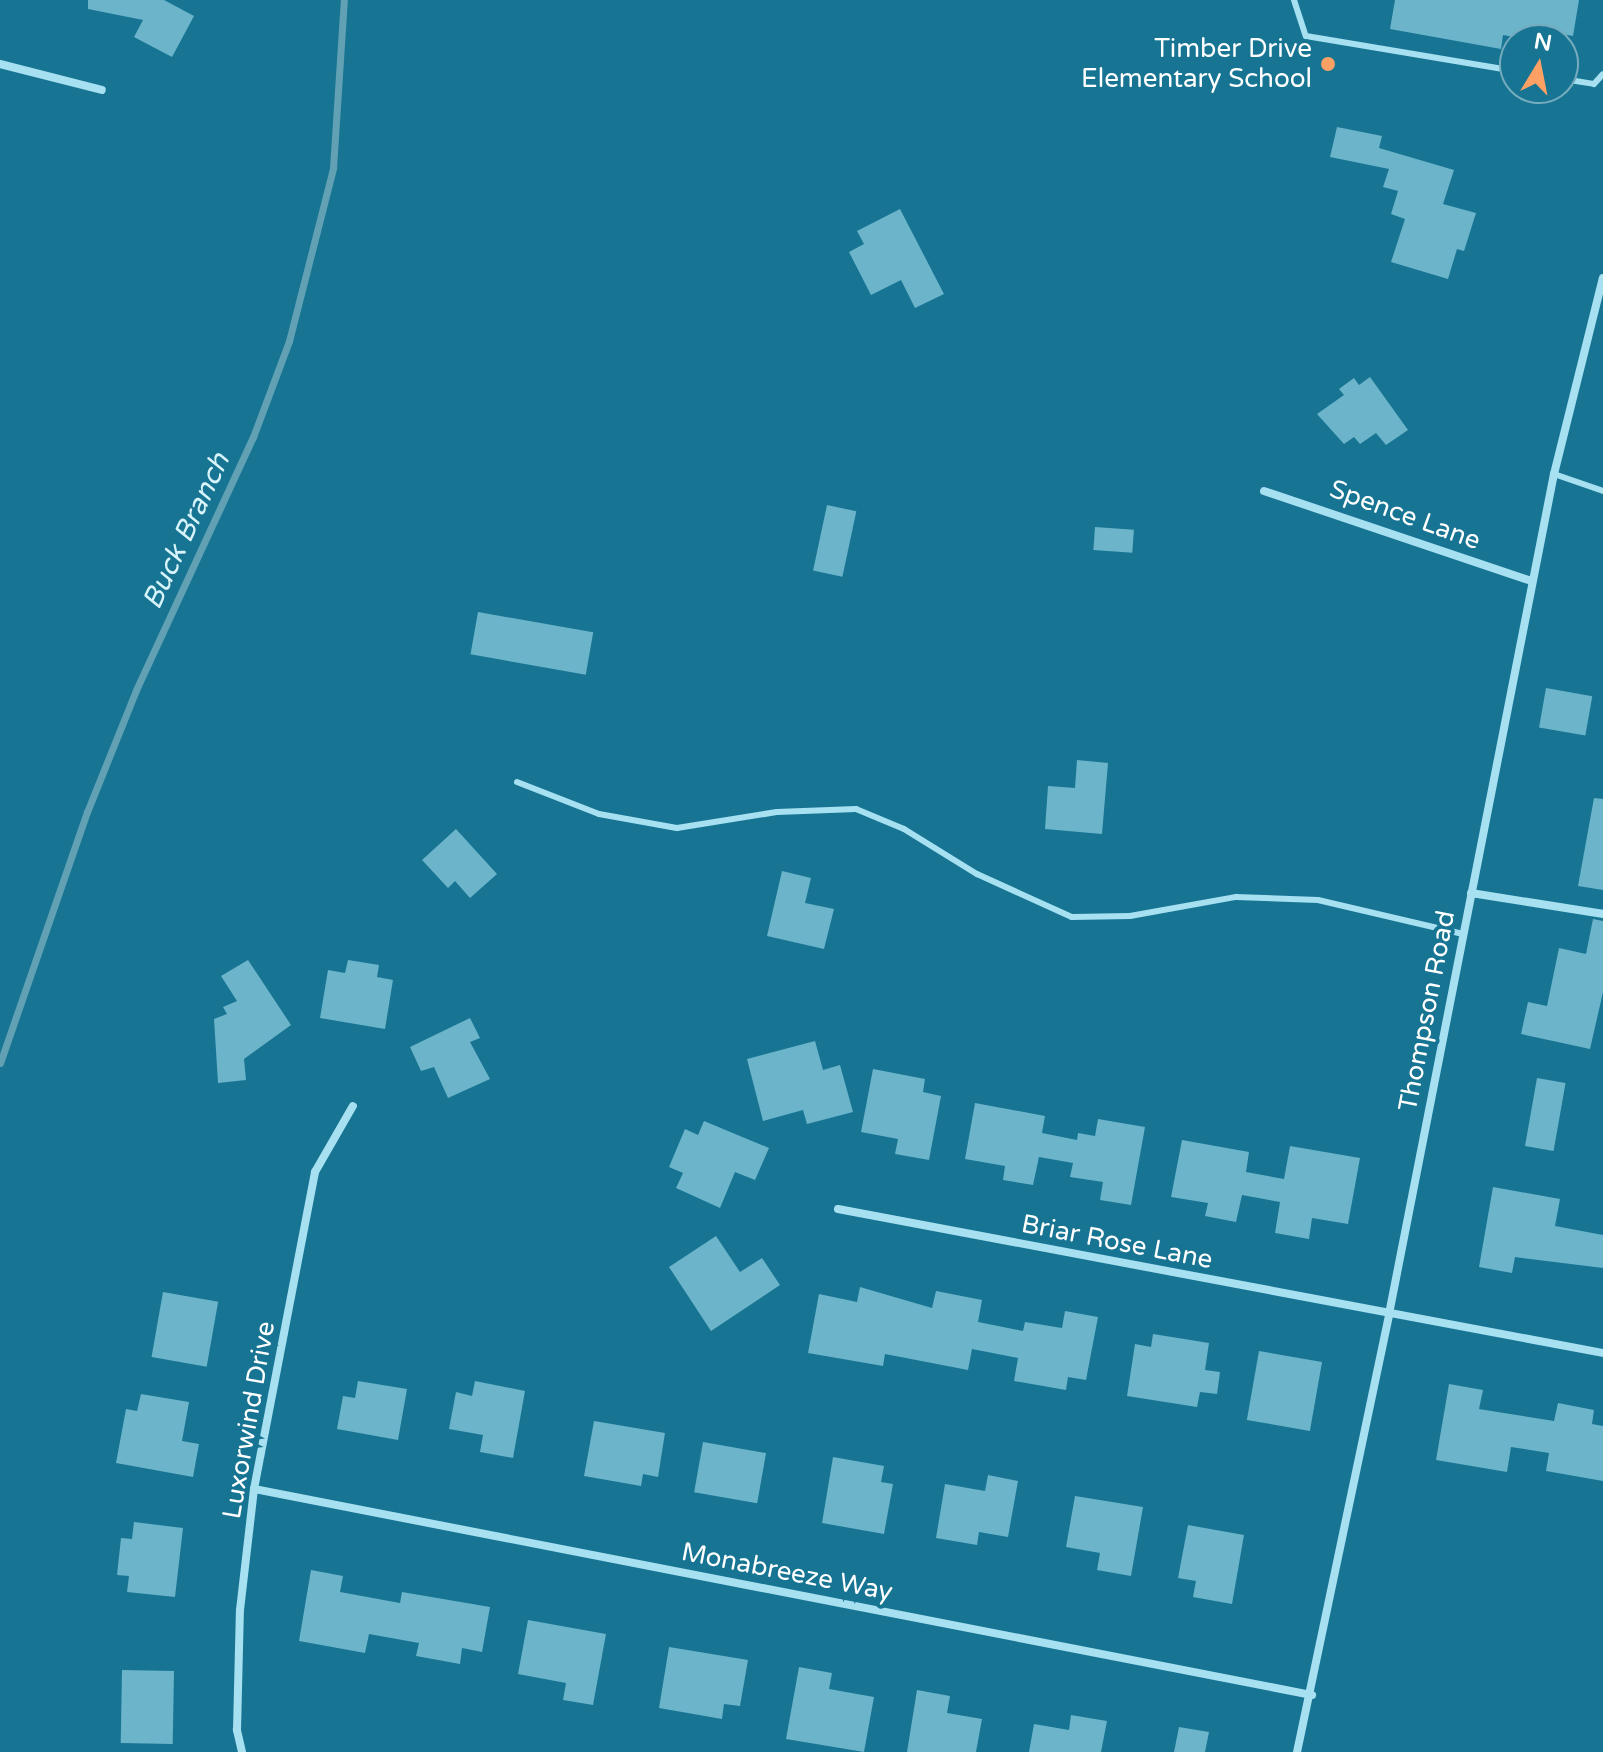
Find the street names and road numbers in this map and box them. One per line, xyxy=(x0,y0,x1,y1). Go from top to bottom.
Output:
street label: Spence Lane xyxy=(1325,473,1485,557)
street label: Thompson Road xyxy=(1392,908,1462,1114)
street label: Briar Rose Lane xyxy=(1019,1208,1215,1276)
street label: Luxorwind Drive xyxy=(216,1319,282,1521)
street label: Monabreeze Way xyxy=(679,1536,895,1608)

